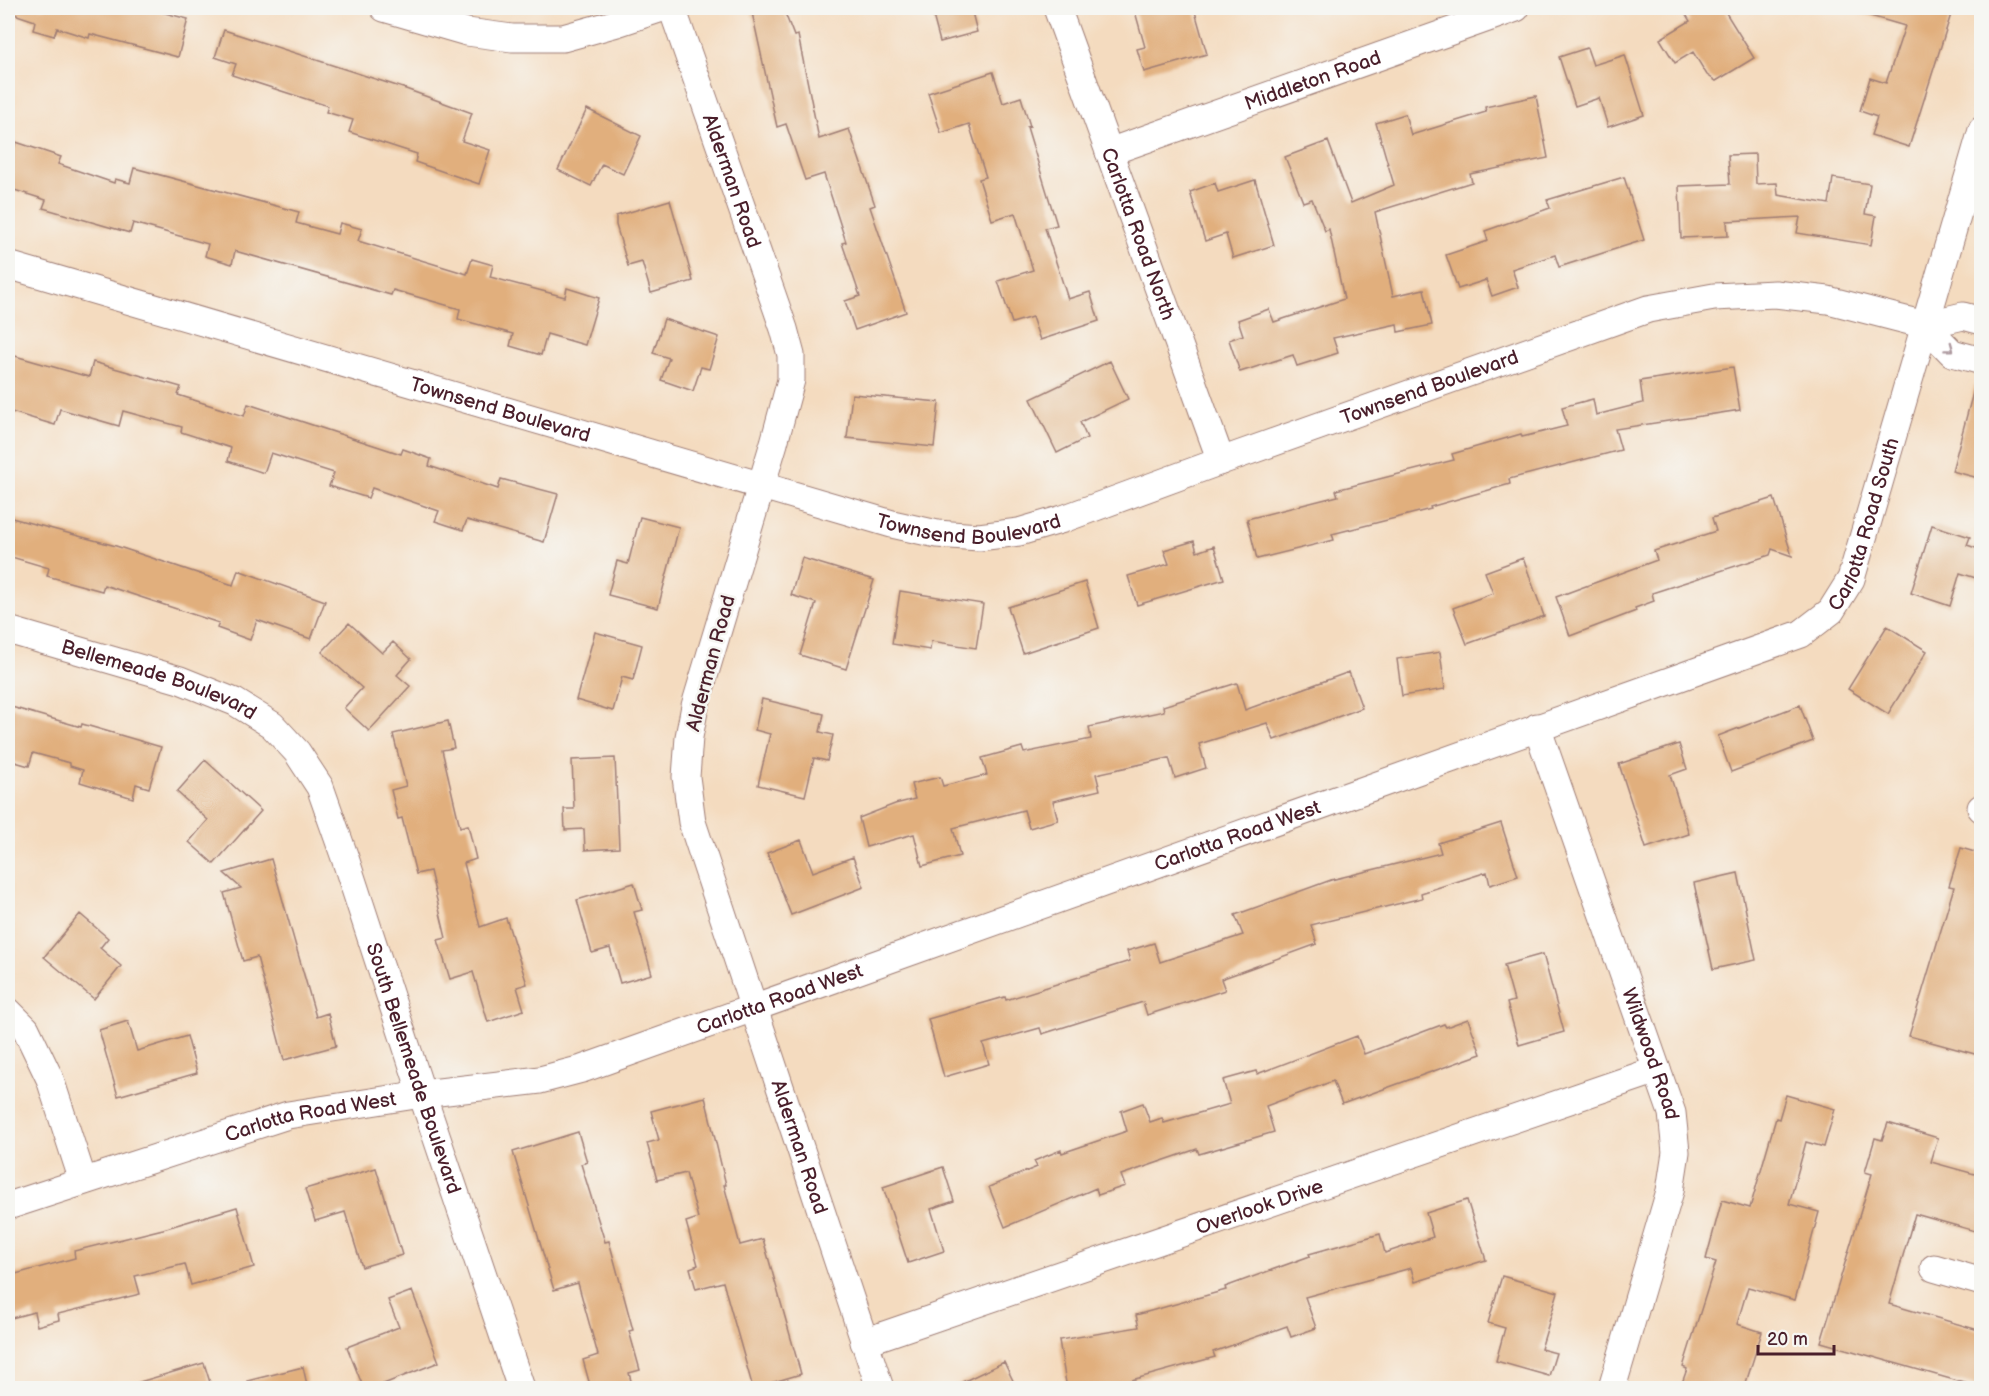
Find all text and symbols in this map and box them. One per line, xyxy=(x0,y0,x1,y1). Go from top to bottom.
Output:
street label: Middleton Road xyxy=(1242,46,1384,116)
street label: Alderman Road xyxy=(697,111,766,251)
street label: Carlotta Road North xyxy=(1096,145,1180,323)
one-way arrow xyxy=(1943,341,1954,352)
street label: Townsend Boulevard xyxy=(1338,345,1522,430)
street label: Townsend Boulevard xyxy=(407,372,593,448)
street label: Carlotta Road South xyxy=(1823,435,1905,616)
street label: Townsend Boulevard xyxy=(873,509,1064,550)
street label: Alderman Road xyxy=(681,593,741,734)
street label: Bellemeade Boulevard xyxy=(58,635,261,725)
street label: Carlotta Road West xyxy=(1151,795,1324,877)
street label: South Bellemeade Boulevard xyxy=(360,940,466,1197)
street label: Carlotta Road West xyxy=(694,959,866,1040)
street label: Wildwood Road xyxy=(1616,985,1684,1121)
street label: Alderman Road xyxy=(765,1077,832,1217)
street label: Carlotta Road West xyxy=(222,1087,398,1148)
street label: Overlook Drive xyxy=(1193,1174,1327,1240)
scale bar xyxy=(1758,1318,1834,1356)
text: 20 m xyxy=(1767,1329,1808,1350)

